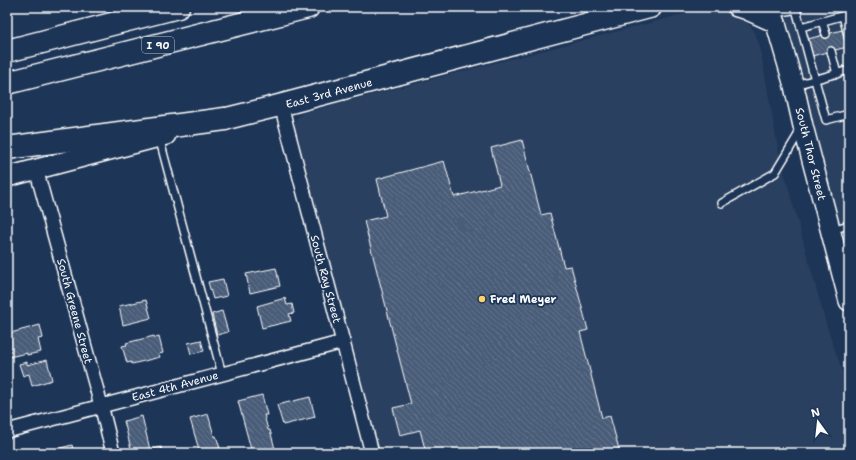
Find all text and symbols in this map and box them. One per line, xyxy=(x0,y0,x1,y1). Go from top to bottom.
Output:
road number: I 90 xyxy=(142,37,174,53)
street label: East 3rd Avenue xyxy=(284,75,374,112)
street label: South Thor Street xyxy=(792,106,829,202)
street label: South Ray Street xyxy=(307,233,345,325)
street label: South Greene Street xyxy=(53,257,96,366)
place label: Fred Meyer xyxy=(490,292,557,307)
marker: Fred Meyer xyxy=(477,294,487,304)
street label: East 4th Avenue xyxy=(130,368,220,405)
north arrow xyxy=(798,402,838,442)
text: N xyxy=(809,404,822,421)

